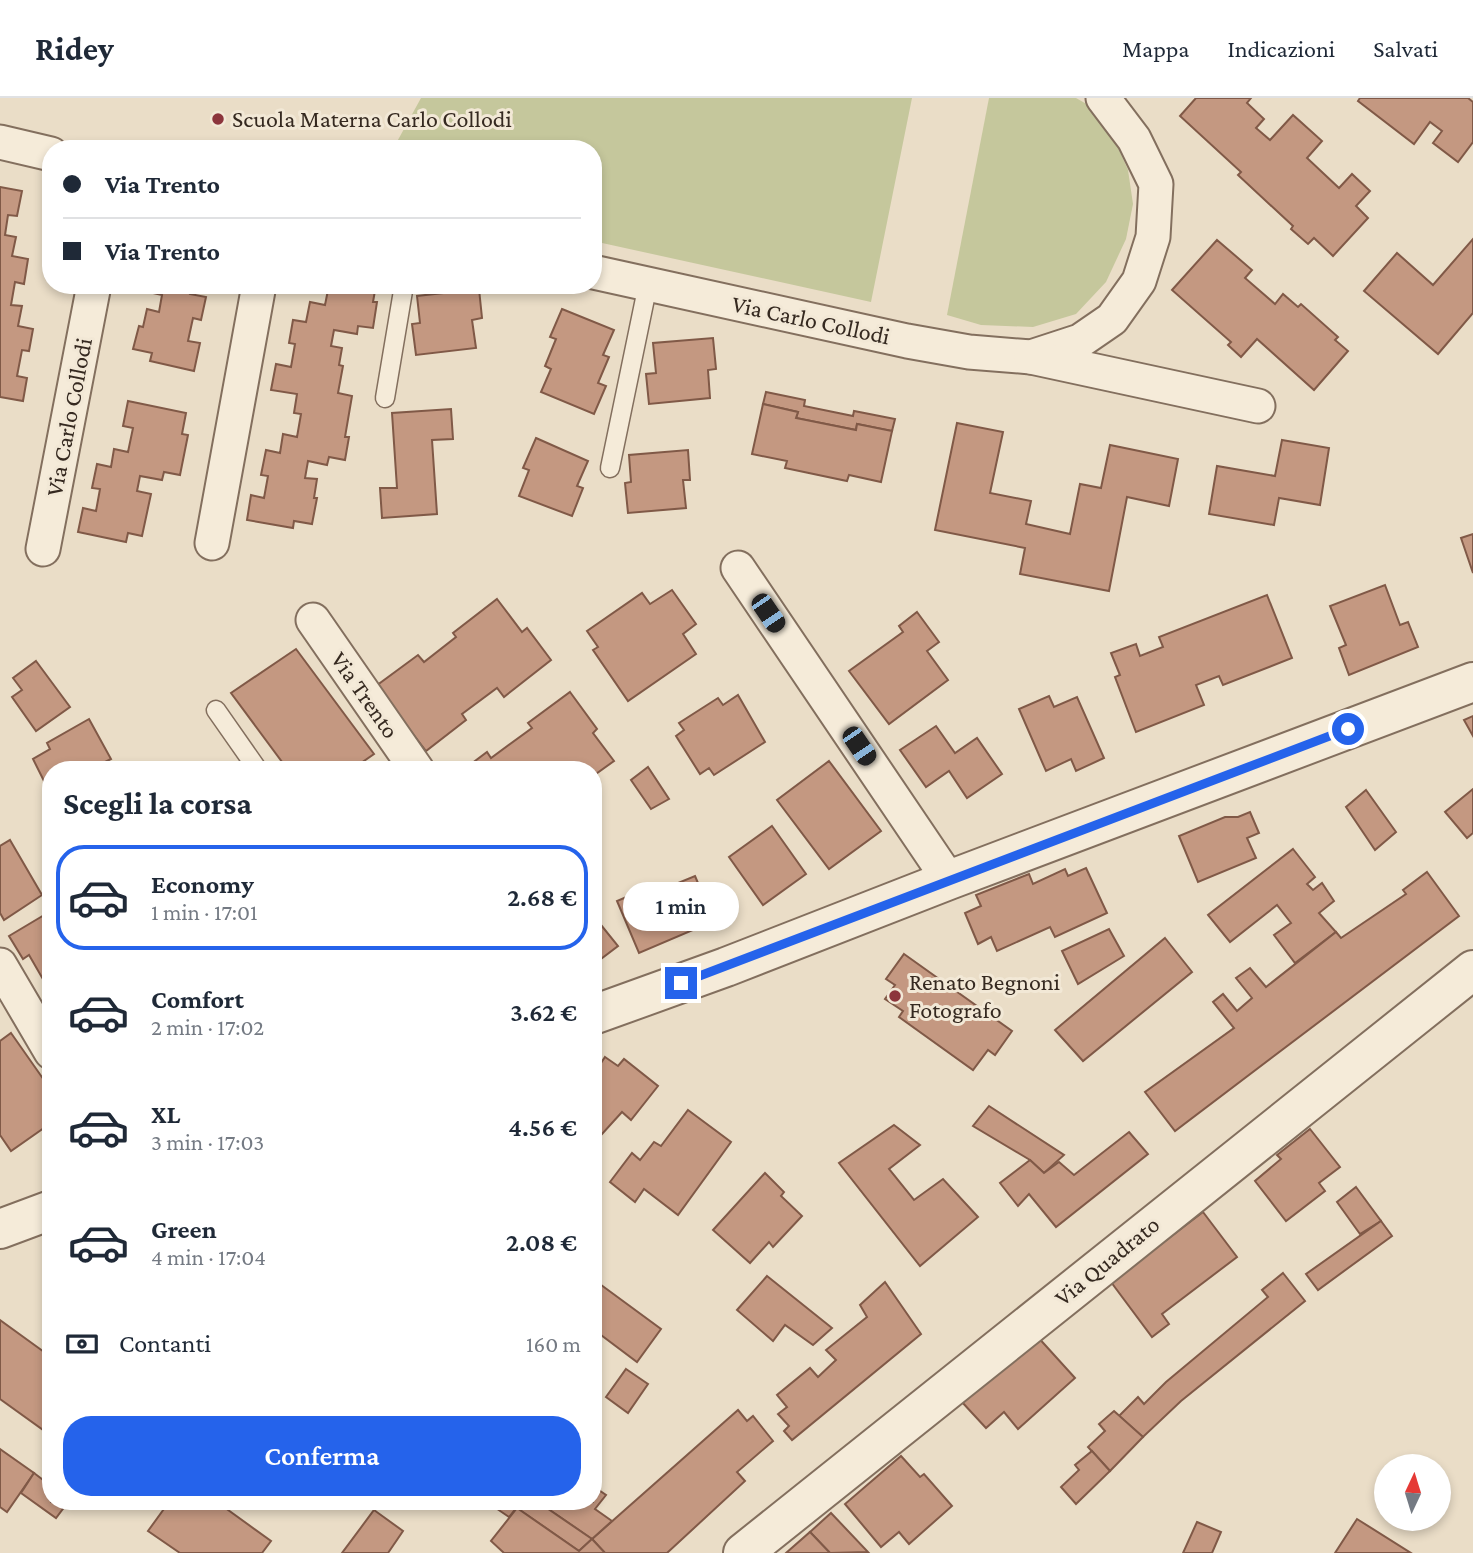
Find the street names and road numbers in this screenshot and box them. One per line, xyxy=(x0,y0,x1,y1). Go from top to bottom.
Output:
street label: Via Carlo Collodi xyxy=(730,290,893,349)
street label: Via Carlo Collodi xyxy=(40,335,97,498)
street label: Via Trento xyxy=(326,646,405,743)
street label: Via Quadrato xyxy=(1049,1210,1164,1311)

